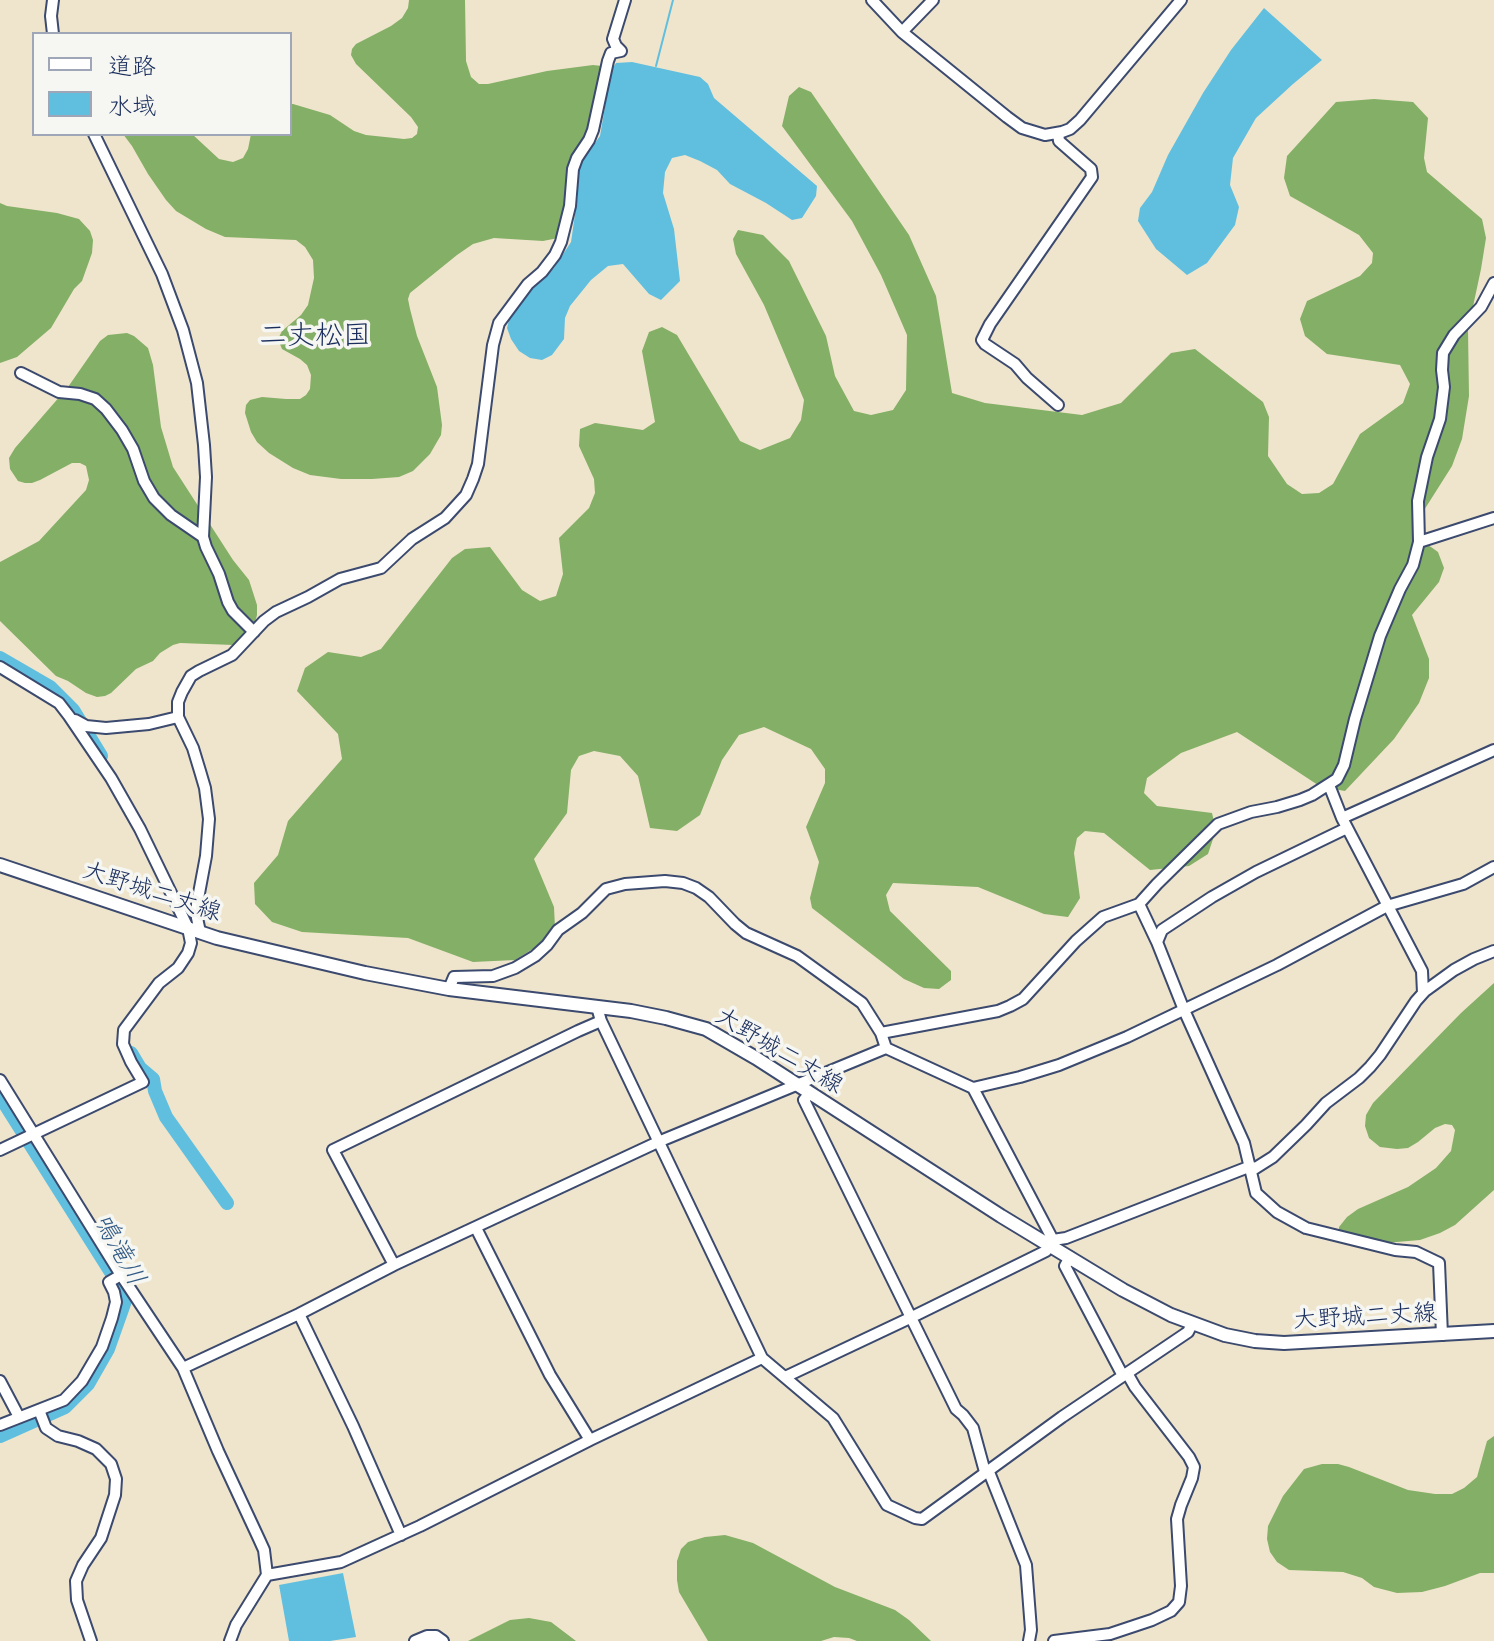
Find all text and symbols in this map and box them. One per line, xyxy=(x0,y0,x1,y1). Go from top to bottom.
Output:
legend xyxy=(32,32,292,136)
text: 道路 xyxy=(108,46,156,82)
text: 水域 xyxy=(108,86,156,122)
district label: 二丈松国 xyxy=(259,319,371,353)
street label: 大野城二丈線 xyxy=(79,856,225,928)
street label: 大野城二丈線 xyxy=(710,1002,848,1100)
water label: 鳴滝川 xyxy=(86,1208,152,1292)
street label: 大野城二丈線 xyxy=(1292,1299,1438,1335)

